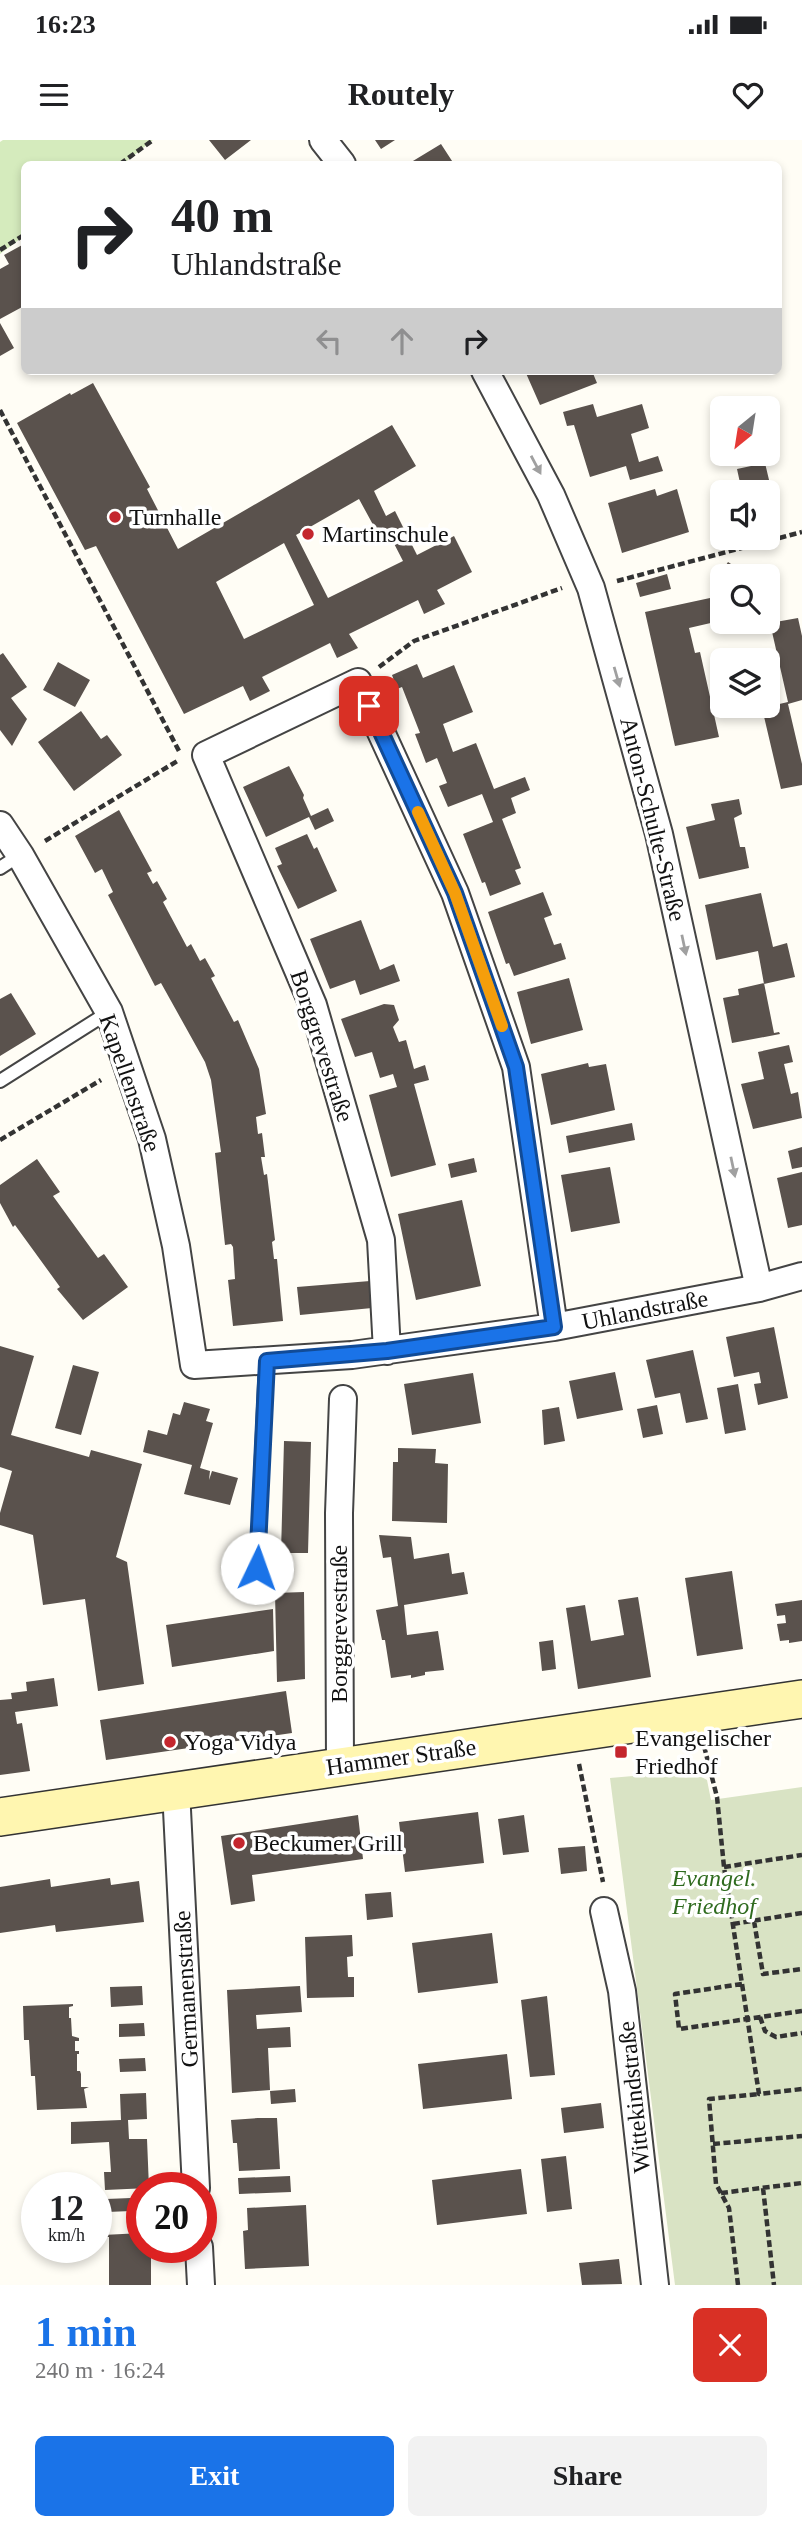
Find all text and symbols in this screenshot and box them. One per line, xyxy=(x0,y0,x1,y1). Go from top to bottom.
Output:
text: 16:23 xyxy=(35,10,96,39)
icon: menu xyxy=(35,76,73,114)
text: Routely xyxy=(348,76,454,112)
icon: heart xyxy=(729,76,767,114)
text: 40 m xyxy=(171,188,273,243)
icon: right xyxy=(56,189,147,280)
text: Uhlandstraße xyxy=(171,246,342,282)
icon: left xyxy=(310,322,348,360)
icon: ahead xyxy=(383,322,421,360)
icon: right xyxy=(456,322,494,360)
north arrow xyxy=(710,396,780,466)
map controls xyxy=(710,396,780,718)
one-way arrow xyxy=(530,455,541,475)
button: sound xyxy=(710,480,780,550)
place label: Turnhalle xyxy=(129,504,221,530)
marker: Turnhalle xyxy=(107,509,123,525)
place label: Martinschule xyxy=(322,521,449,547)
marker: Martinschule xyxy=(300,526,316,542)
button: search xyxy=(710,564,780,634)
button: layers xyxy=(710,648,780,718)
one-way arrow xyxy=(612,667,622,688)
pin xyxy=(339,676,399,736)
icon: arrive xyxy=(350,687,388,725)
street label: Anton-Schulte-Straße xyxy=(615,714,691,924)
one-way arrow xyxy=(678,934,689,956)
street label: Borggrevestraße xyxy=(285,967,359,1125)
street label: Kapellenstraße xyxy=(94,1011,166,1155)
one-way arrow xyxy=(727,1156,738,1178)
street label: Uhlandstraße xyxy=(580,1285,710,1335)
position arrow xyxy=(220,1531,294,1605)
street label: Borggrevestraße xyxy=(326,1545,352,1703)
place label: Evangelischer Friedhof xyxy=(635,1725,771,1779)
place label: Yoga Vidya xyxy=(184,1729,297,1755)
marker: Yoga Vidya xyxy=(162,1734,178,1750)
street label: Hammer Straße xyxy=(324,1734,478,1780)
marker: Evangelischer Friedhof xyxy=(613,1744,629,1760)
place label: Beckumer Grill xyxy=(253,1830,403,1856)
marker: Beckumer Grill xyxy=(231,1835,247,1851)
park label: Evangel. Friedhof xyxy=(671,1865,759,1919)
street label: Germanenstraße xyxy=(169,1910,203,2068)
street label: Wittekindstraße xyxy=(613,2020,655,2174)
speed limit sign: 20 xyxy=(126,2172,217,2263)
text: 12 xyxy=(49,2189,84,2228)
text: km/h xyxy=(48,2225,85,2245)
button: close xyxy=(693,2308,767,2382)
text: 1 min xyxy=(35,2309,137,2355)
text: 240 m · 16:24 xyxy=(35,2358,165,2383)
button: Exit xyxy=(35,2436,394,2516)
button: Share xyxy=(408,2436,767,2516)

